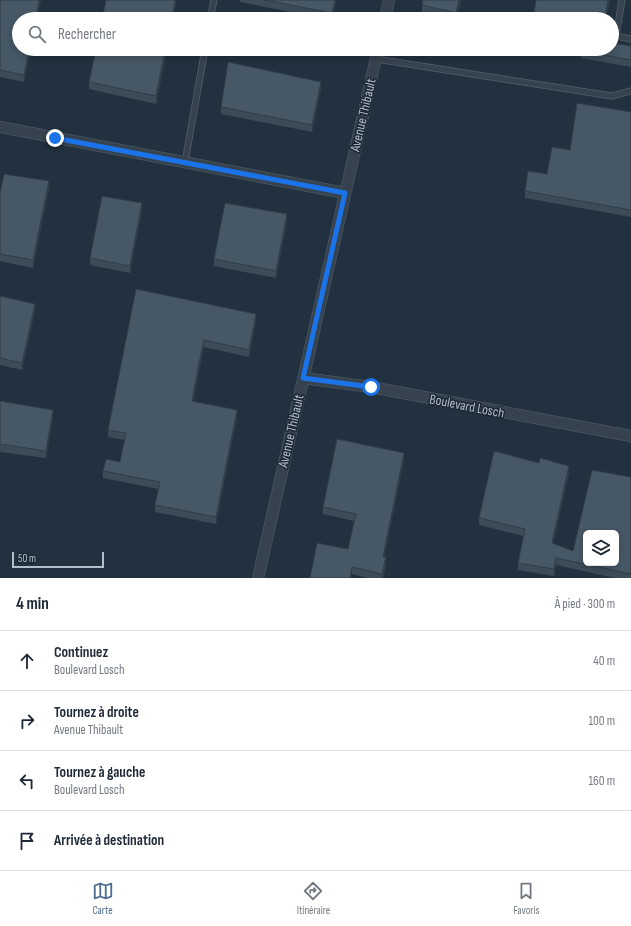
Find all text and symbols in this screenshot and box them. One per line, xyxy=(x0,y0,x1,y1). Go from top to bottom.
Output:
search box xyxy=(12,12,619,56)
icon: search xyxy=(26,23,48,45)
text: Rechercher xyxy=(58,25,116,44)
street label: Avenue Thibault xyxy=(346,77,380,154)
route end xyxy=(46,129,64,147)
route start xyxy=(362,378,380,396)
street label: Boulevard Losch xyxy=(428,390,506,422)
street label: Avenue Thibault xyxy=(274,393,308,470)
map controls xyxy=(583,530,619,566)
button: layers xyxy=(583,530,619,566)
scale bar xyxy=(12,550,104,569)
text: 50 m xyxy=(18,552,36,565)
text: 4 min xyxy=(16,594,49,614)
text: À pied · 300 m xyxy=(555,596,615,612)
text: Continuez xyxy=(54,643,108,662)
icon: ahead xyxy=(16,650,38,672)
text: 40 m xyxy=(593,653,615,669)
text: Boulevard Losch xyxy=(54,662,125,678)
text: Tournez à droite xyxy=(54,703,139,722)
icon: right xyxy=(16,710,38,732)
text: 100 m xyxy=(588,713,615,729)
text: Avenue Thibault xyxy=(54,722,123,738)
text: Tournez à gauche xyxy=(54,763,145,782)
icon: left xyxy=(16,770,38,792)
text: 160 m xyxy=(589,773,615,789)
text: Boulevard Losch xyxy=(54,782,125,798)
icon: arrive xyxy=(16,830,38,852)
text: Arrivée à destination xyxy=(54,831,164,850)
tab: Carte xyxy=(92,880,114,917)
tab: Itinéraire xyxy=(297,880,330,917)
tab: Favoris xyxy=(513,880,539,917)

